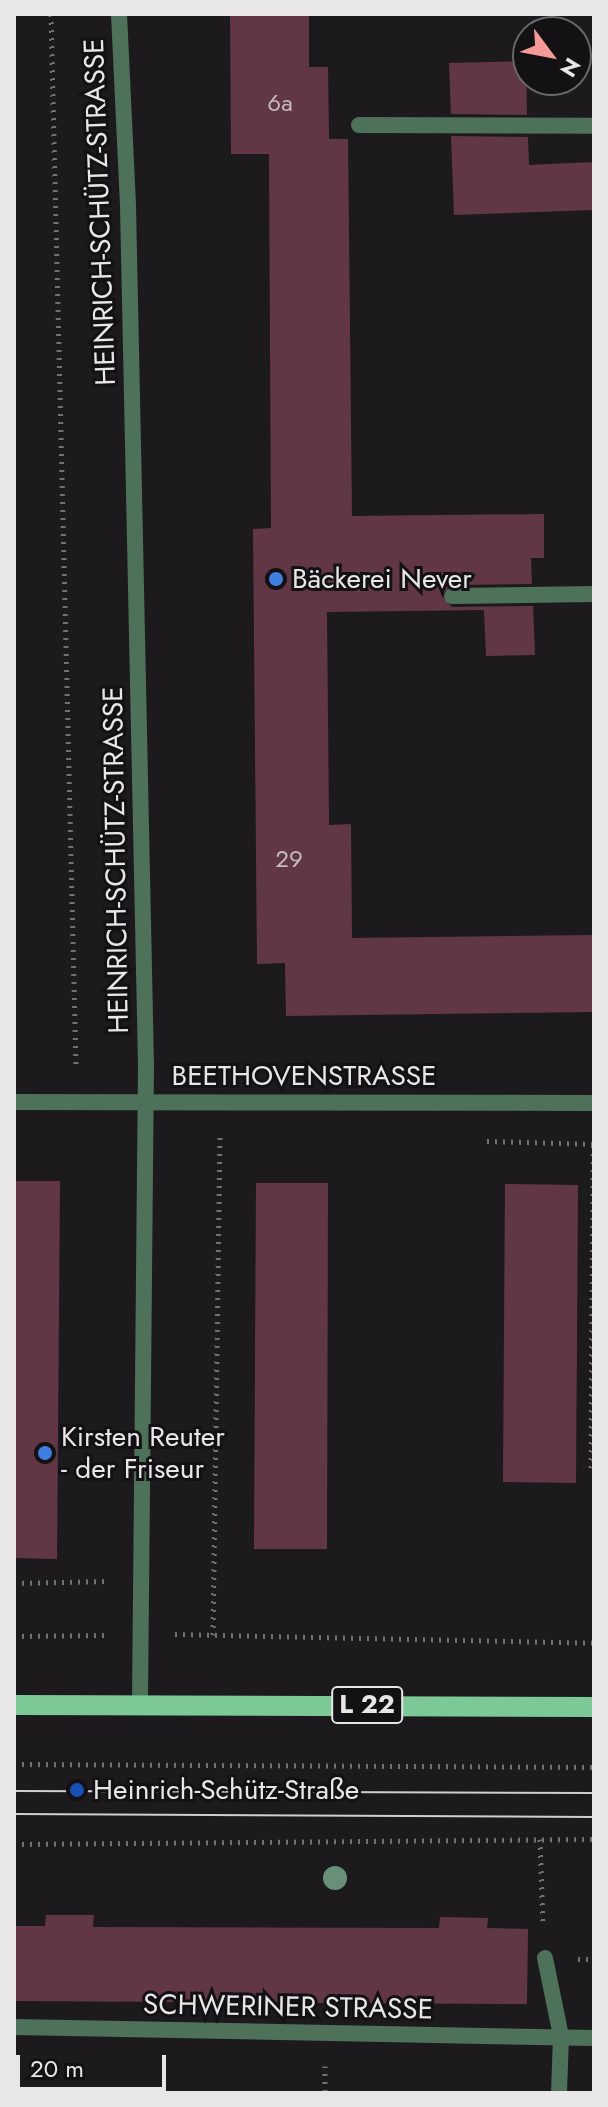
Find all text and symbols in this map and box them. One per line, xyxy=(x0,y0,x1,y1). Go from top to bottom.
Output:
north arrow xyxy=(512,16,592,96)
street label: HEINRICH-SCHÜTZ-STRASSE xyxy=(77,38,123,386)
text: N xyxy=(552,52,589,84)
house number: 6a xyxy=(267,89,293,117)
place label: Bäckerei Never xyxy=(292,562,472,596)
marker: Bäckerei Never xyxy=(267,570,285,588)
street label: HEINRICH-SCHÜTZ-STRASSE xyxy=(96,686,136,1034)
house number: 29 xyxy=(275,845,303,873)
street label: BEETHOVENSTRASSE xyxy=(172,1059,436,1093)
place label: Kirsten Reuter - der Friseur xyxy=(61,1420,225,1486)
marker: Kirsten Reuter - der Friseur xyxy=(36,1444,54,1462)
road number: L 22 xyxy=(331,1683,403,1727)
place label: Heinrich-Schütz-Straße xyxy=(93,1773,359,1807)
marker: Heinrich-Schütz-Straße xyxy=(68,1781,86,1799)
street label: SCHWERINER STRASSE xyxy=(143,1988,433,2026)
scale bar xyxy=(20,2039,170,2089)
text: 20 m xyxy=(30,2051,84,2086)

